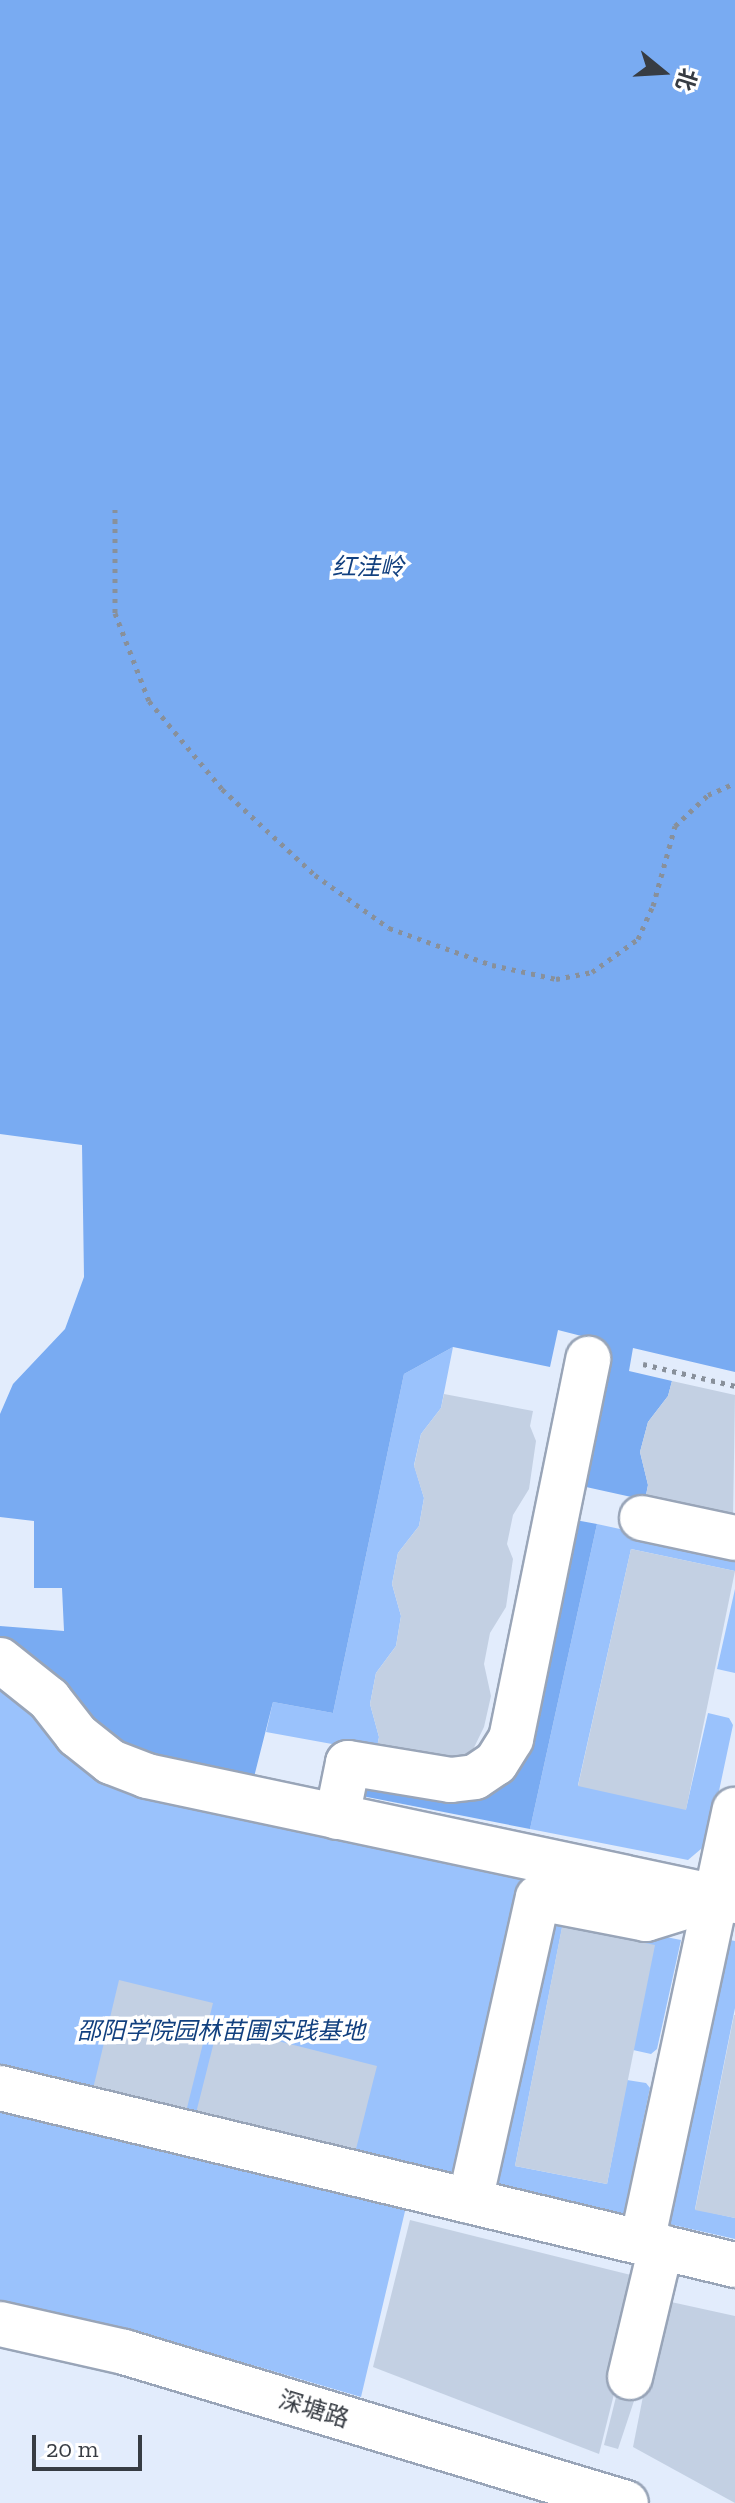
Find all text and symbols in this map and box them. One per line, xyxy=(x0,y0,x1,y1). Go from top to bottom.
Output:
north arrow xyxy=(623,32,703,112)
text: 北 xyxy=(670,65,703,94)
park label: 红洼岭 xyxy=(332,553,404,581)
park label: 邵阳学院园林苗圃实践基地 xyxy=(77,2017,365,2045)
street label: 深塘路 xyxy=(275,2385,353,2433)
scale bar xyxy=(36,2419,146,2469)
text: 20 m xyxy=(46,2434,98,2463)

